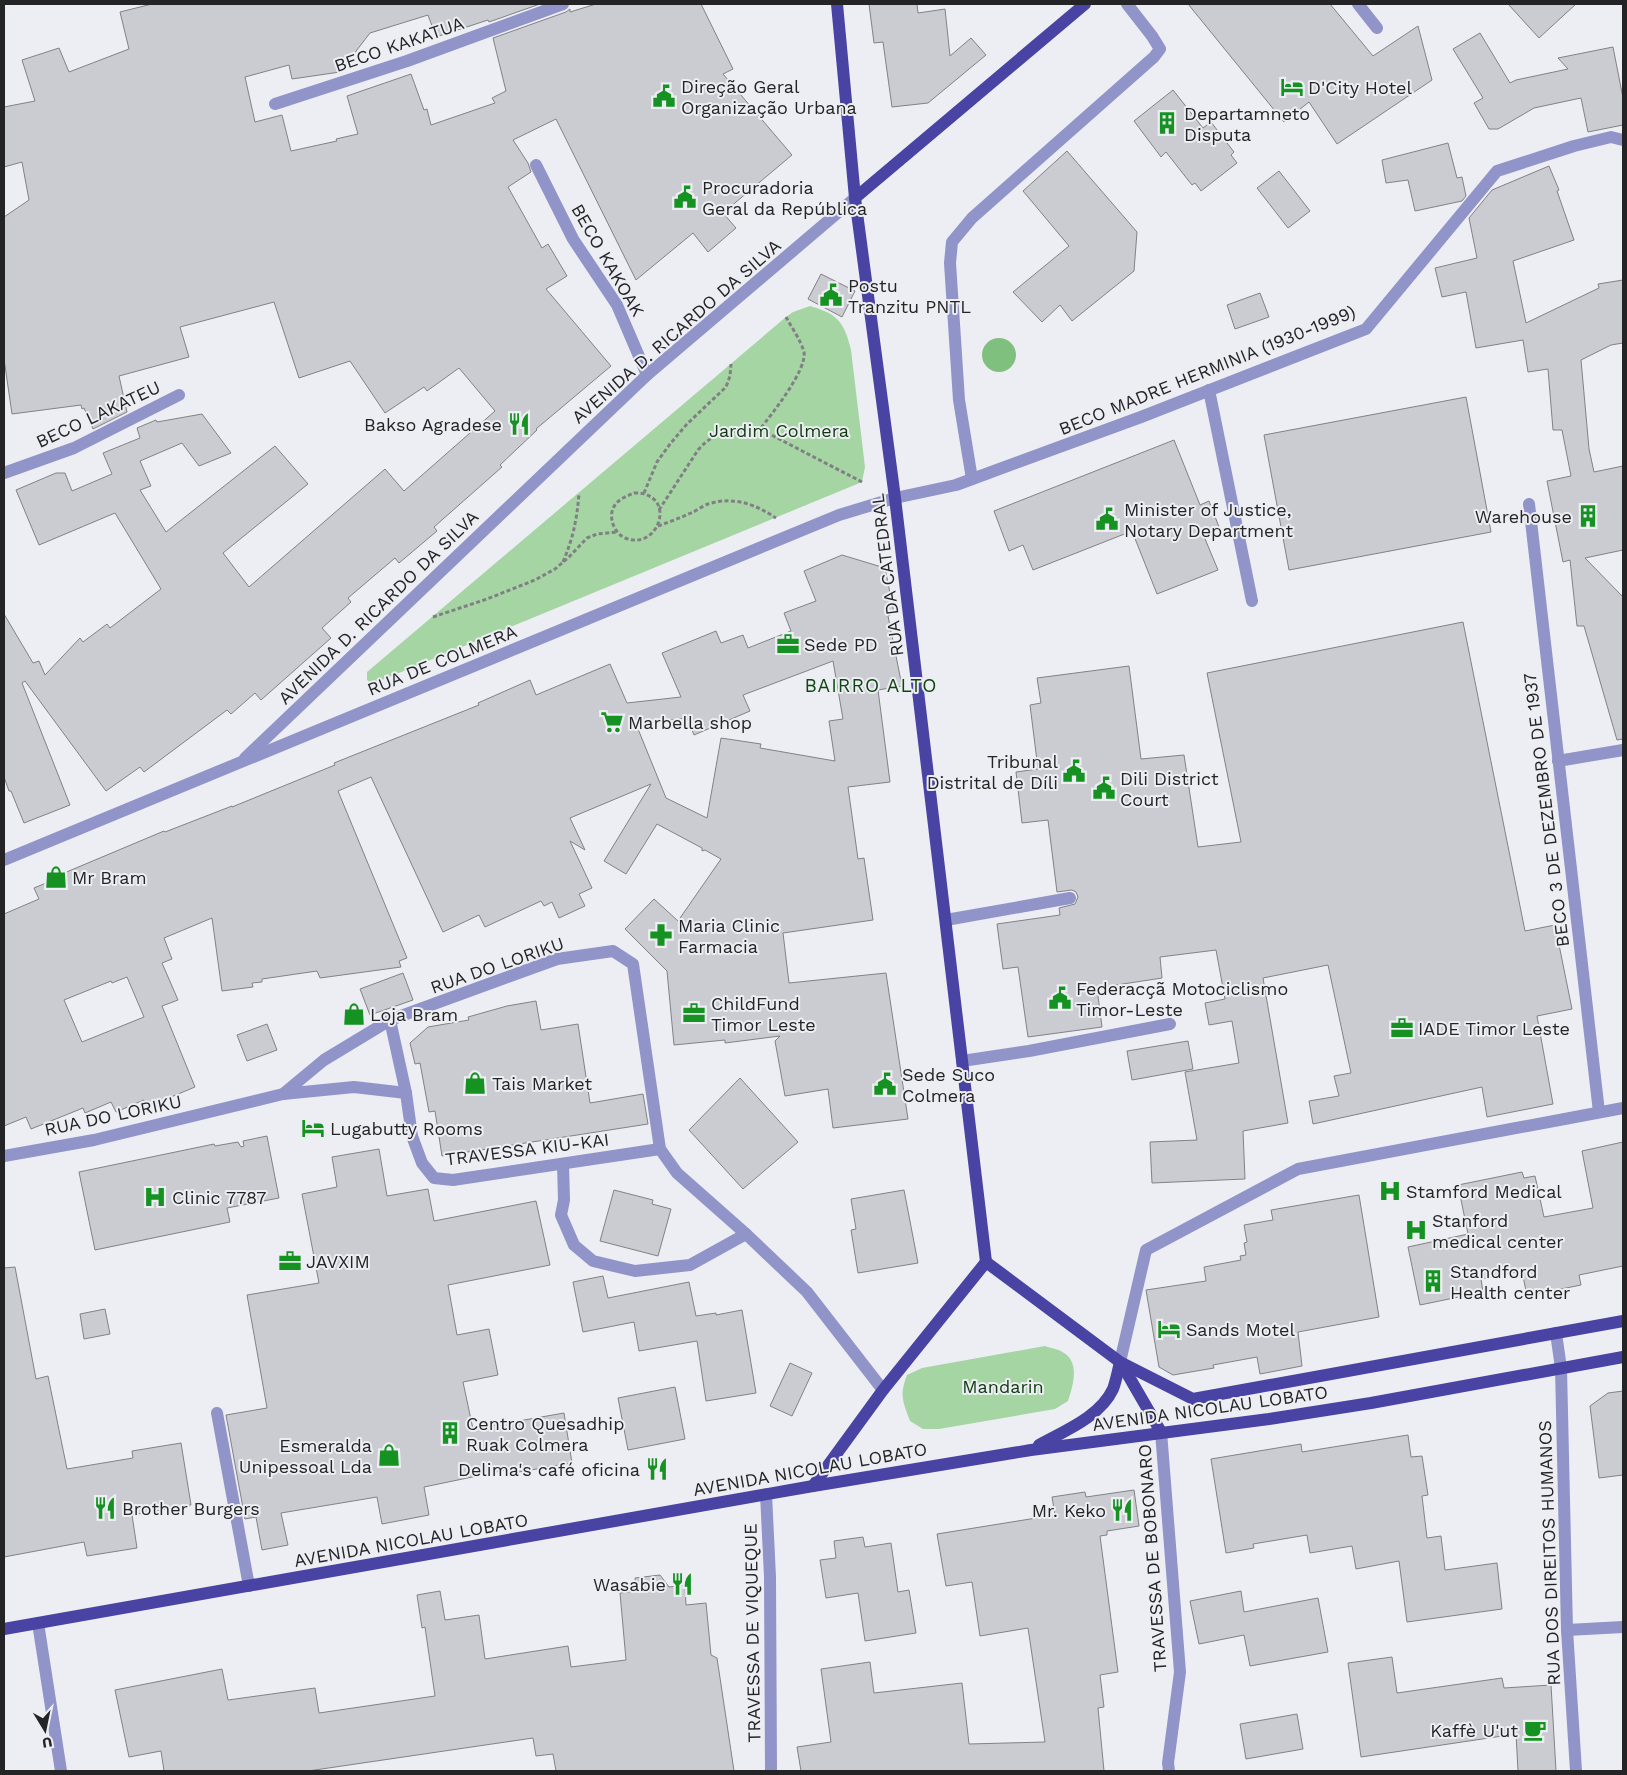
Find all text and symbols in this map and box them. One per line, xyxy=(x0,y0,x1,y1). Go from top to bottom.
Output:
street label: BECO KAKATUA xyxy=(331,12,467,76)
hotel icon: D'City Hotel xyxy=(1279,74,1305,100)
place label: Direção Geral Organização Urbana xyxy=(681,76,857,118)
place label: D'City Hotel xyxy=(1308,77,1412,98)
public building icon: Direção Geral Organização Urbana xyxy=(651,83,677,109)
place label: Departamneto Disputa xyxy=(1184,103,1310,145)
building icon: Departamneto Disputa xyxy=(1154,110,1180,136)
place label: Procuradoria Geral da República xyxy=(702,177,867,219)
public building icon: Procuradoria Geral da República xyxy=(672,184,698,210)
street label: BECO KAKOAK xyxy=(567,200,649,320)
street label: AVENIDA D. RICARDO DA SILVA xyxy=(567,234,785,427)
place label: Postu Tranzitu PNTL xyxy=(848,275,971,317)
public building icon: Postu Tranzitu PNTL xyxy=(818,282,844,308)
street label: BECO MADRE HERMINIA (1930-1999) xyxy=(1056,301,1358,439)
street label: BECO LAKATEU xyxy=(33,376,163,452)
restaurant icon: Bakso Agradese xyxy=(506,411,532,437)
place label: Bakso Agradese xyxy=(364,414,502,435)
park label: Jardim Colmera xyxy=(709,420,849,441)
street label: RUA DA CATEDRAL xyxy=(867,492,907,658)
place label: Minister of Justice, Notary Department xyxy=(1124,499,1293,541)
building icon: Warehouse xyxy=(1575,503,1601,529)
street label: AVENIDA D. RICARDO DA SILVA xyxy=(274,506,482,708)
public building icon: Minister of Justice, Notary Department xyxy=(1094,506,1120,532)
place label: Warehouse xyxy=(1475,506,1572,527)
street label: RUA DE COLMERA xyxy=(364,620,520,700)
office icon: Sede PD xyxy=(775,631,801,657)
place label: Sede PD xyxy=(804,634,878,655)
street label: BECO 3 DE DEZEMBRO DE 1937 xyxy=(1519,672,1573,948)
district label: BAIRRO ALTO xyxy=(804,674,938,697)
supermarket icon: Marbella shop xyxy=(599,709,625,735)
place label: Marbella shop xyxy=(628,712,752,733)
place label: Tribunal Distrital de Díli xyxy=(927,751,1058,793)
public building icon: Tribunal Distrital de Díli xyxy=(1061,758,1087,784)
place label: Dili District Court xyxy=(1120,768,1219,810)
public building icon: Dili District Court xyxy=(1091,775,1117,801)
shop icon: Mr Bram xyxy=(43,864,69,890)
place label: Mr Bram xyxy=(72,867,147,888)
place label: Maria Clinic Farmacia xyxy=(678,915,780,957)
pharmacy icon: Maria Clinic Farmacia xyxy=(648,922,674,948)
street label: RUA DO LORIKU xyxy=(427,932,567,998)
place label: Federacçã Motociclismo Timor-Leste xyxy=(1076,978,1288,1020)
public building icon: Federacçã Motociclismo Timor-Leste xyxy=(1047,985,1073,1011)
place label: ChildFund Timor Leste xyxy=(711,993,816,1035)
office icon: ChildFund Timor Leste xyxy=(681,1000,707,1026)
shop icon: Loja Bram xyxy=(341,1001,367,1027)
place label: Loja Bram xyxy=(370,1004,458,1025)
office icon: IADE Timor Leste xyxy=(1389,1015,1415,1041)
place label: IADE Timor Leste xyxy=(1418,1018,1570,1039)
place label: Sede Suco Colmera xyxy=(902,1064,995,1106)
shop icon: Tais Market xyxy=(462,1070,488,1096)
public building icon: Sede Suco Colmera xyxy=(872,1071,898,1097)
place label: Tais Market xyxy=(492,1073,592,1094)
street label: RUA DO LORIKU xyxy=(42,1090,184,1140)
hotel icon: Lugabutty Rooms xyxy=(300,1115,326,1141)
place label: Lugabutty Rooms xyxy=(330,1118,483,1139)
street label: TRAVESSA KIU-KAI xyxy=(444,1129,610,1169)
hospital icon: Stamford Medical xyxy=(1377,1178,1403,1204)
place label: Stamford Medical xyxy=(1406,1181,1562,1202)
hospital icon: Clinic 7787 xyxy=(142,1184,168,1210)
place label: Clinic 7787 xyxy=(172,1187,266,1208)
place label: Stanford medical center xyxy=(1432,1210,1564,1252)
hospital icon: Stanford medical center xyxy=(1403,1217,1429,1243)
office icon: JAVXIM xyxy=(277,1248,303,1274)
place label: JAVXIM xyxy=(306,1251,370,1272)
place label: Standford Health center xyxy=(1450,1261,1570,1303)
building icon: Standford Health center xyxy=(1420,1268,1446,1294)
hotel icon: Sands Motel xyxy=(1156,1316,1182,1342)
place label: Sands Motel xyxy=(1186,1319,1295,1340)
park label: Mandarin xyxy=(962,1376,1044,1397)
street label: AVENIDA NICOLAU LOBATO xyxy=(1091,1381,1329,1435)
place label: Centro Quesadhip Ruak Colmera xyxy=(466,1413,624,1455)
building icon: Centro Quesadhip Ruak Colmera xyxy=(437,1420,463,1446)
street label: RUA DOS DIREITOS HUMANOS xyxy=(1534,1420,1564,1686)
place label: Esmeralda Unipessoal Lda xyxy=(239,1435,372,1477)
street label: AVENIDA NICOLAU LOBATO xyxy=(691,1438,929,1500)
shop icon: Esmeralda Unipessoal Lda xyxy=(376,1442,402,1468)
street label: TRAVESSA DE BOBONARO xyxy=(1134,1443,1170,1673)
restaurant icon: Delima's café oficina xyxy=(644,1456,670,1482)
place label: Delima's café oficina xyxy=(458,1459,640,1480)
restaurant icon: Brother Burgers xyxy=(92,1495,118,1521)
restaurant icon: Mr. Keko xyxy=(1109,1497,1135,1523)
place label: Brother Burgers xyxy=(122,1498,260,1519)
place label: Mr. Keko xyxy=(1032,1500,1106,1521)
street label: AVENIDA NICOLAU LOBATO xyxy=(292,1509,530,1571)
street label: TRAVESSA DE VIQUEQUE xyxy=(740,1523,764,1743)
restaurant icon: Wasabie xyxy=(669,1571,695,1597)
place label: Wasabie xyxy=(593,1574,666,1595)
north arrow xyxy=(20,1705,70,1755)
cafe icon: Kaffè U'ut xyxy=(1522,1717,1548,1743)
place label: Kaffè U'ut xyxy=(1430,1720,1518,1741)
text: U xyxy=(41,1734,54,1752)

